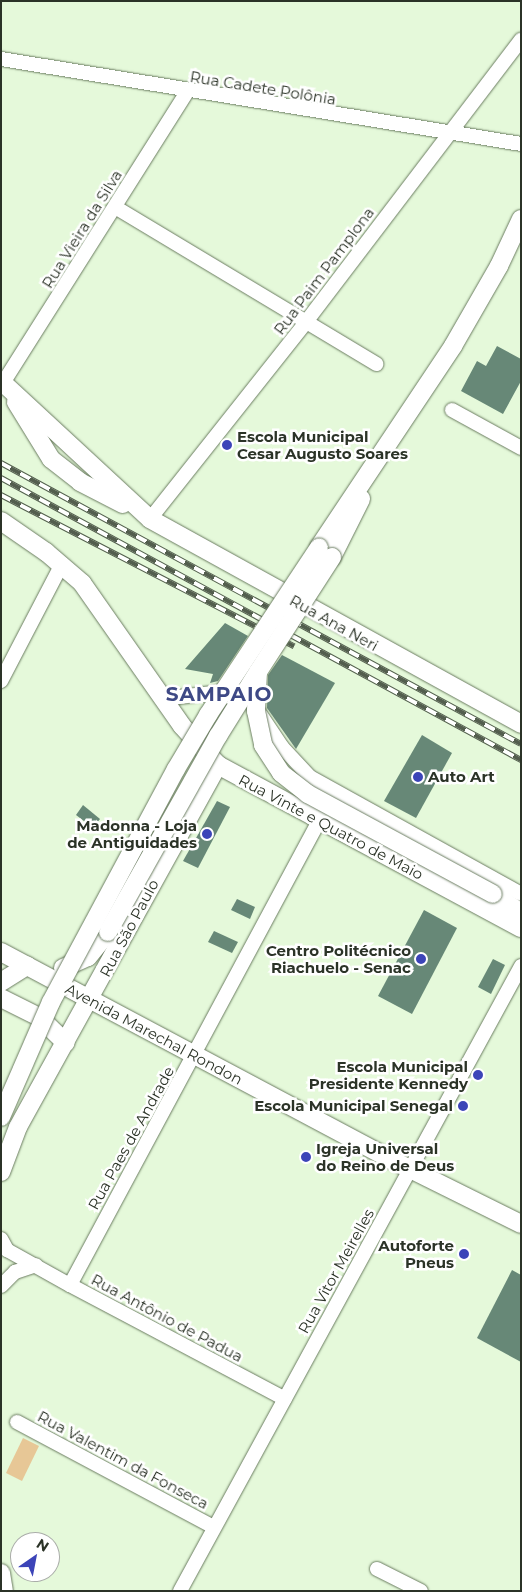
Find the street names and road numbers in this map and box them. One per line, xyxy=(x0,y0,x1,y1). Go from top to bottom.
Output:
street label: Rua Cadete Polônia xyxy=(189,68,337,108)
street label: Rua Vieira da Silva xyxy=(38,166,126,292)
street label: Rua Paim Pamplona xyxy=(270,204,378,338)
street label: Rua Ana Neri xyxy=(287,591,381,655)
street label: Rua Vinte e Quatro de Maio xyxy=(236,771,426,883)
street label: Rua São Paulo xyxy=(96,876,162,980)
street label: Avenida Marechal Rondon xyxy=(62,980,246,1088)
street label: Rua Paes de Andrade xyxy=(84,1063,178,1213)
street label: Rua Vitor Meirelles xyxy=(294,1206,378,1336)
street label: Rua Antônio de Padua xyxy=(88,1270,246,1366)
street label: Rua Valentim da Fonseca xyxy=(35,1407,211,1513)

